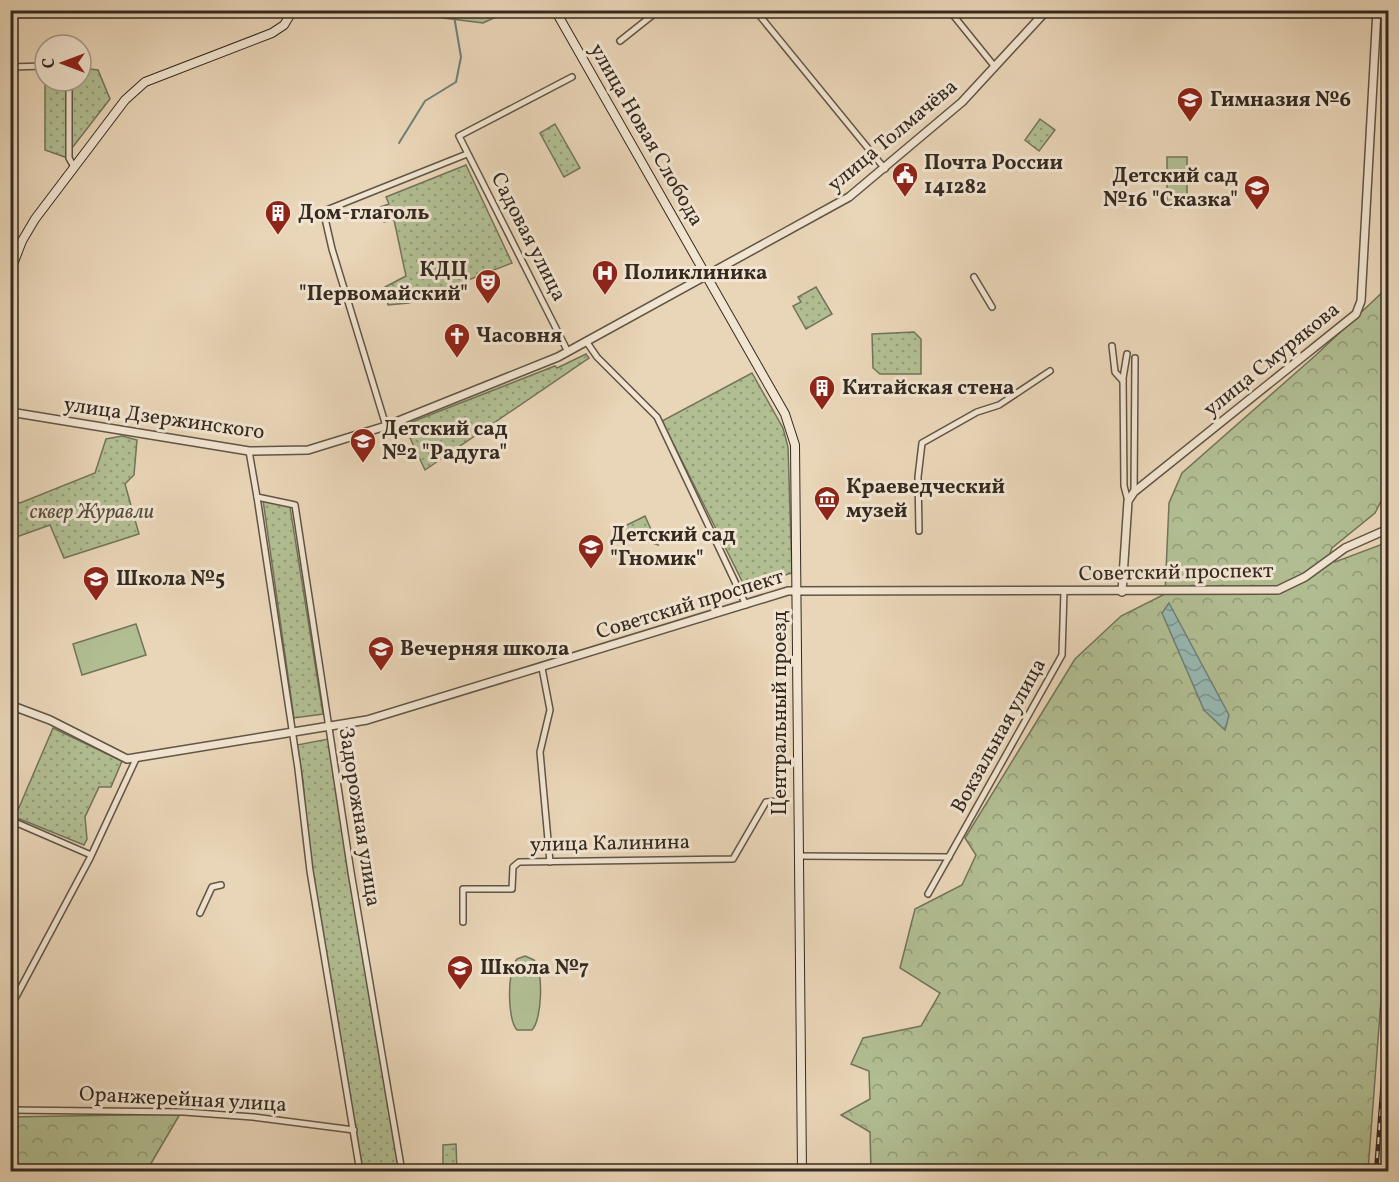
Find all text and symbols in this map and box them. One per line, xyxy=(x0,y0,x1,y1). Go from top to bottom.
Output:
north arrow xyxy=(33,33,93,93)
street label: улица Новая Слобода xyxy=(582,38,710,232)
text: С xyxy=(39,58,61,68)
street label: улица Толмачёва xyxy=(822,73,964,199)
school or university icon: Гимназия №6 xyxy=(1175,85,1205,123)
place label: Гимназия №6 xyxy=(1210,86,1351,115)
place label: Почта России 141282 xyxy=(924,149,1063,202)
public building icon: Почта России 141282 xyxy=(890,160,920,198)
place label: Детский сад №16 "Сказка" xyxy=(1103,162,1238,215)
street label: Садовая улица xyxy=(483,167,573,307)
school or university icon: Детский сад №16 "Сказка" xyxy=(1242,173,1272,211)
building icon: Дом-глаголь xyxy=(263,198,293,236)
place label: Дом-глаголь xyxy=(298,199,429,228)
place label: КДЦ "Первомайский" xyxy=(299,256,468,309)
hospital icon: Поликлиника xyxy=(590,258,620,296)
place label: Поликлиника xyxy=(624,259,768,288)
theatre icon: КДЦ "Первомайский" xyxy=(473,267,503,305)
street label: улица Смурякова xyxy=(1198,296,1346,424)
church icon: Часовня xyxy=(442,321,472,359)
place label: Часовня xyxy=(476,322,562,351)
building icon: Китайская стена xyxy=(807,373,837,411)
place label: Китайская стена xyxy=(842,374,1014,403)
street label: улица Дзержинского xyxy=(62,391,266,447)
place label: Детский сад №2 "Радуга" xyxy=(382,415,508,468)
school or university icon: Детский сад №2 "Радуга" xyxy=(348,426,378,464)
place label: Краеведческий музей xyxy=(846,473,1005,526)
museum icon: Краеведческий музей xyxy=(812,484,842,522)
park label: сквер Журавли xyxy=(30,498,154,527)
place label: Детский сад "Гномик" xyxy=(610,521,736,574)
school or university icon: Детский сад "Гномик" xyxy=(576,532,606,570)
street label: Советский проспект xyxy=(1078,557,1274,589)
street label: Советский проспект xyxy=(593,563,788,647)
school or university icon: Школа №5 xyxy=(81,564,111,602)
place label: Школа №5 xyxy=(116,565,225,594)
street label: Центральный проезд xyxy=(766,610,795,815)
school or university icon: Вечерняя школа xyxy=(366,634,396,672)
place label: Вечерняя школа xyxy=(400,635,569,664)
street label: Вокзальная улица xyxy=(944,653,1054,819)
street label: Задорожная улица xyxy=(331,725,387,909)
street label: улица Калинина xyxy=(530,828,690,860)
school or university icon: Школа №7 xyxy=(445,953,475,991)
place label: Школа №7 xyxy=(480,954,589,983)
street label: Оранжерейная улица xyxy=(78,1080,288,1120)

